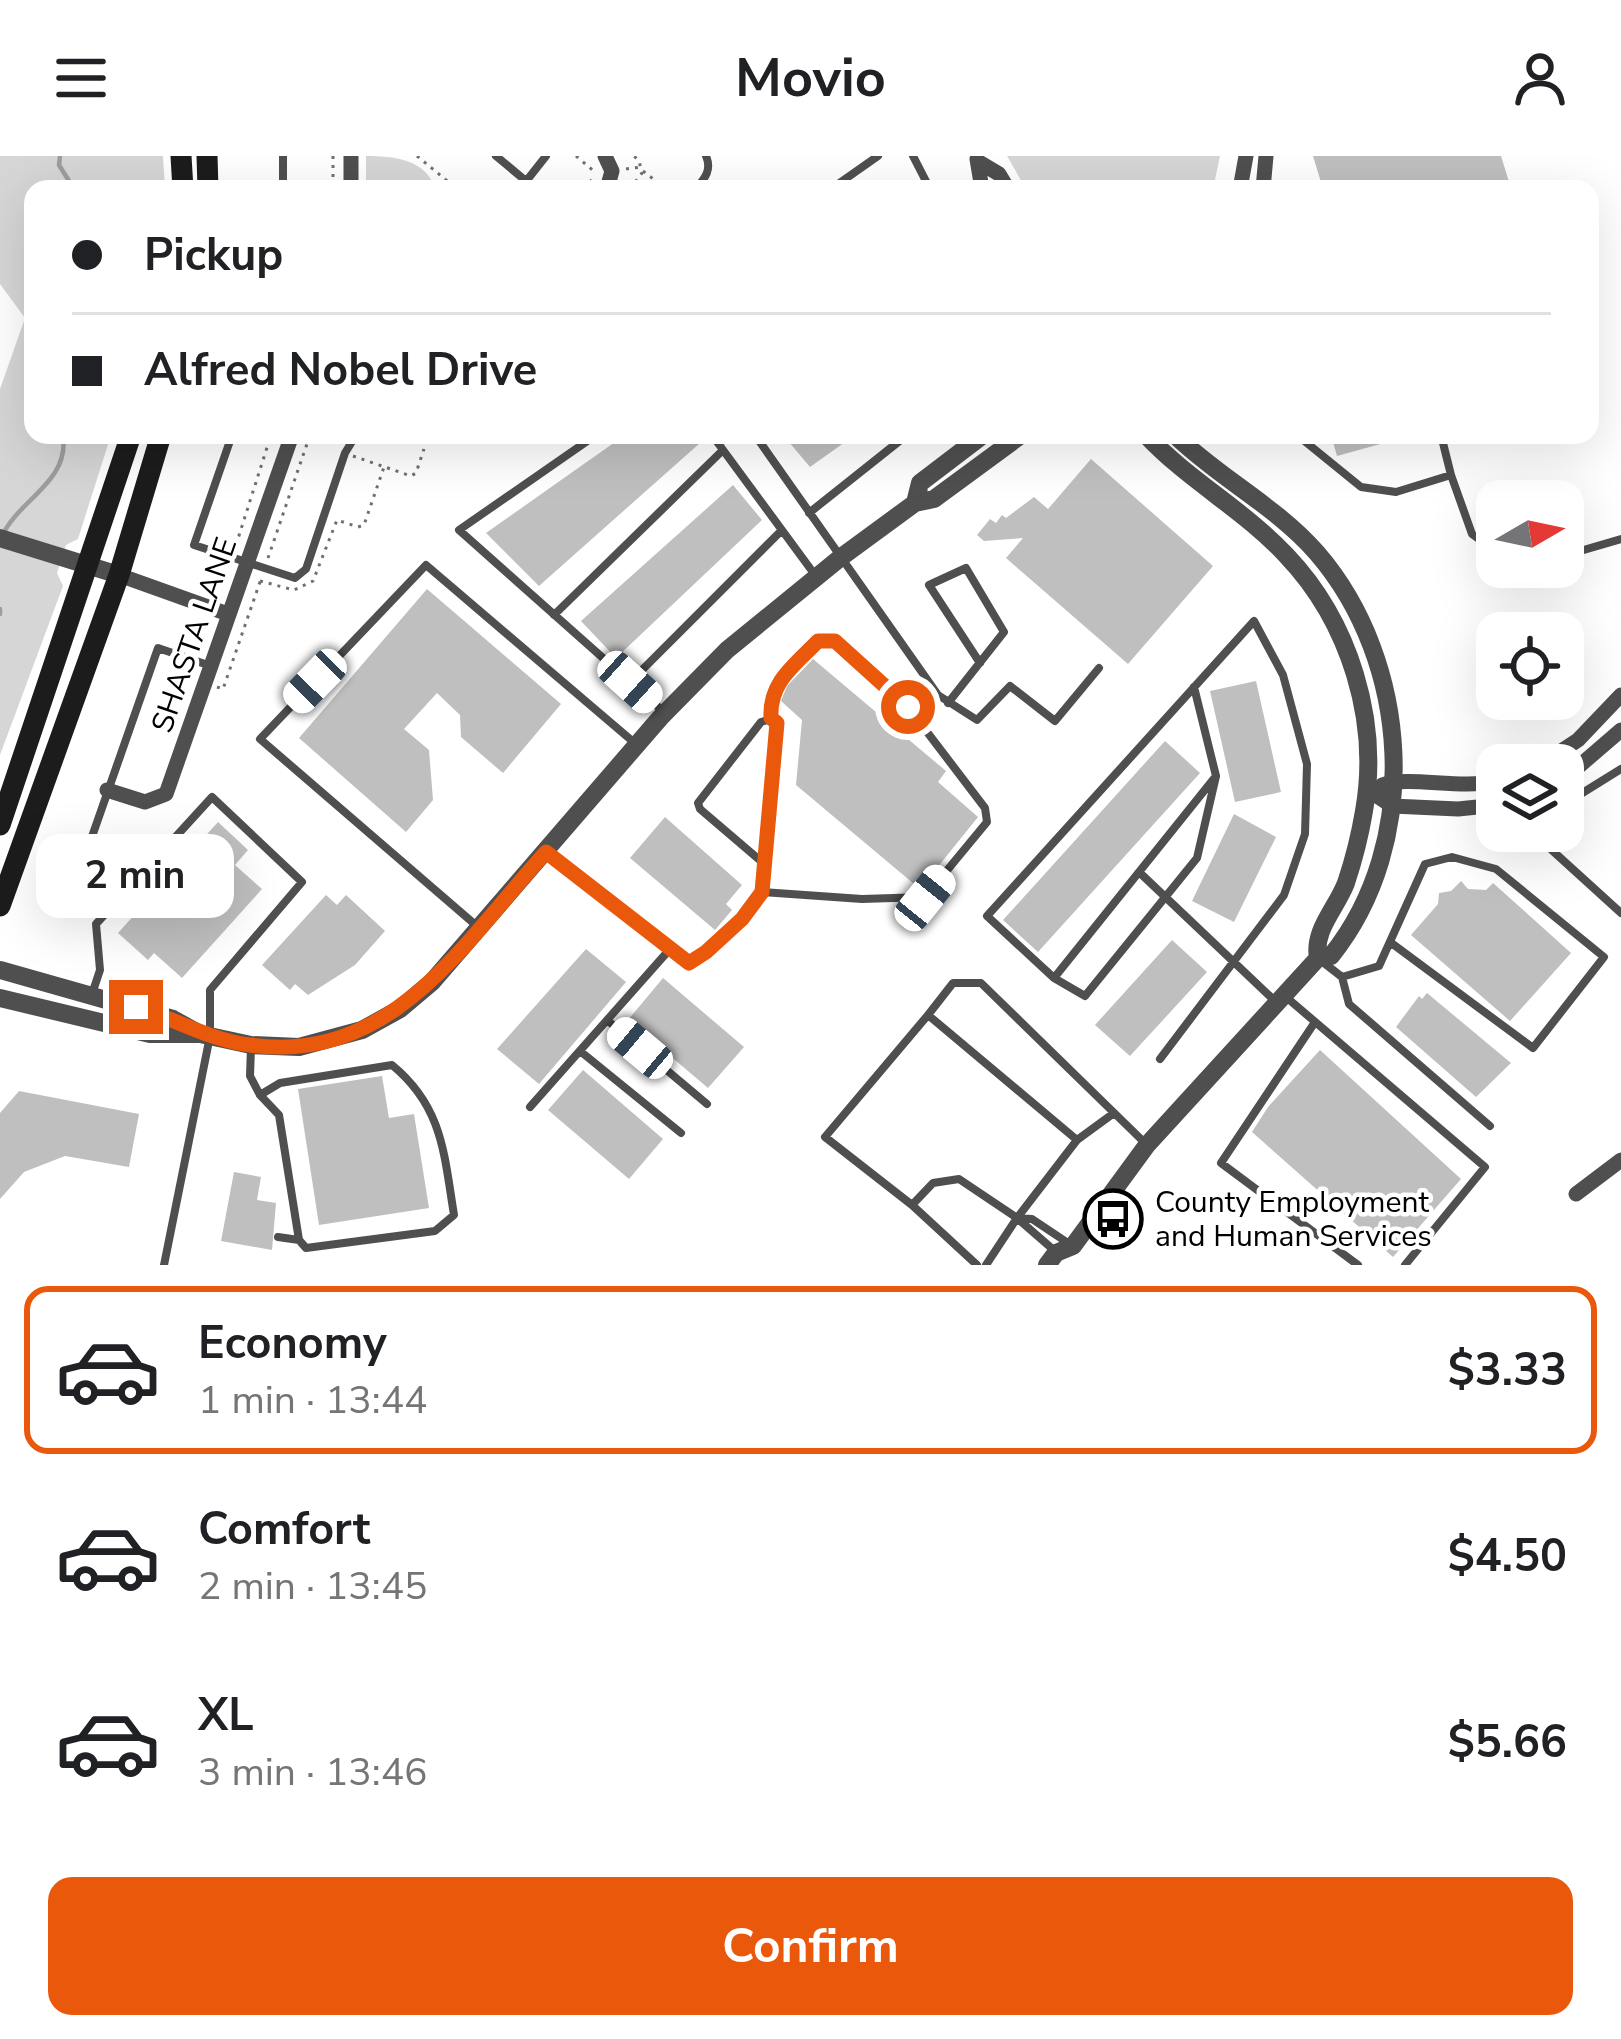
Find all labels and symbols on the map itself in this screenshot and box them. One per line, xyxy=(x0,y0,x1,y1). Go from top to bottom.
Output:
north arrow xyxy=(1476,480,1584,588)
street label: SHASTA LANE xyxy=(142,532,247,738)
car xyxy=(277,643,353,719)
car xyxy=(591,645,669,719)
route start xyxy=(881,680,935,734)
callout: 2 min xyxy=(37,833,235,917)
car xyxy=(888,859,962,937)
route end xyxy=(109,980,163,1034)
car xyxy=(601,1011,679,1085)
place label: County Employment and Human Services xyxy=(1155,1182,1432,1257)
bus stop icon: County Employment and Human Services xyxy=(1082,1188,1144,1250)

